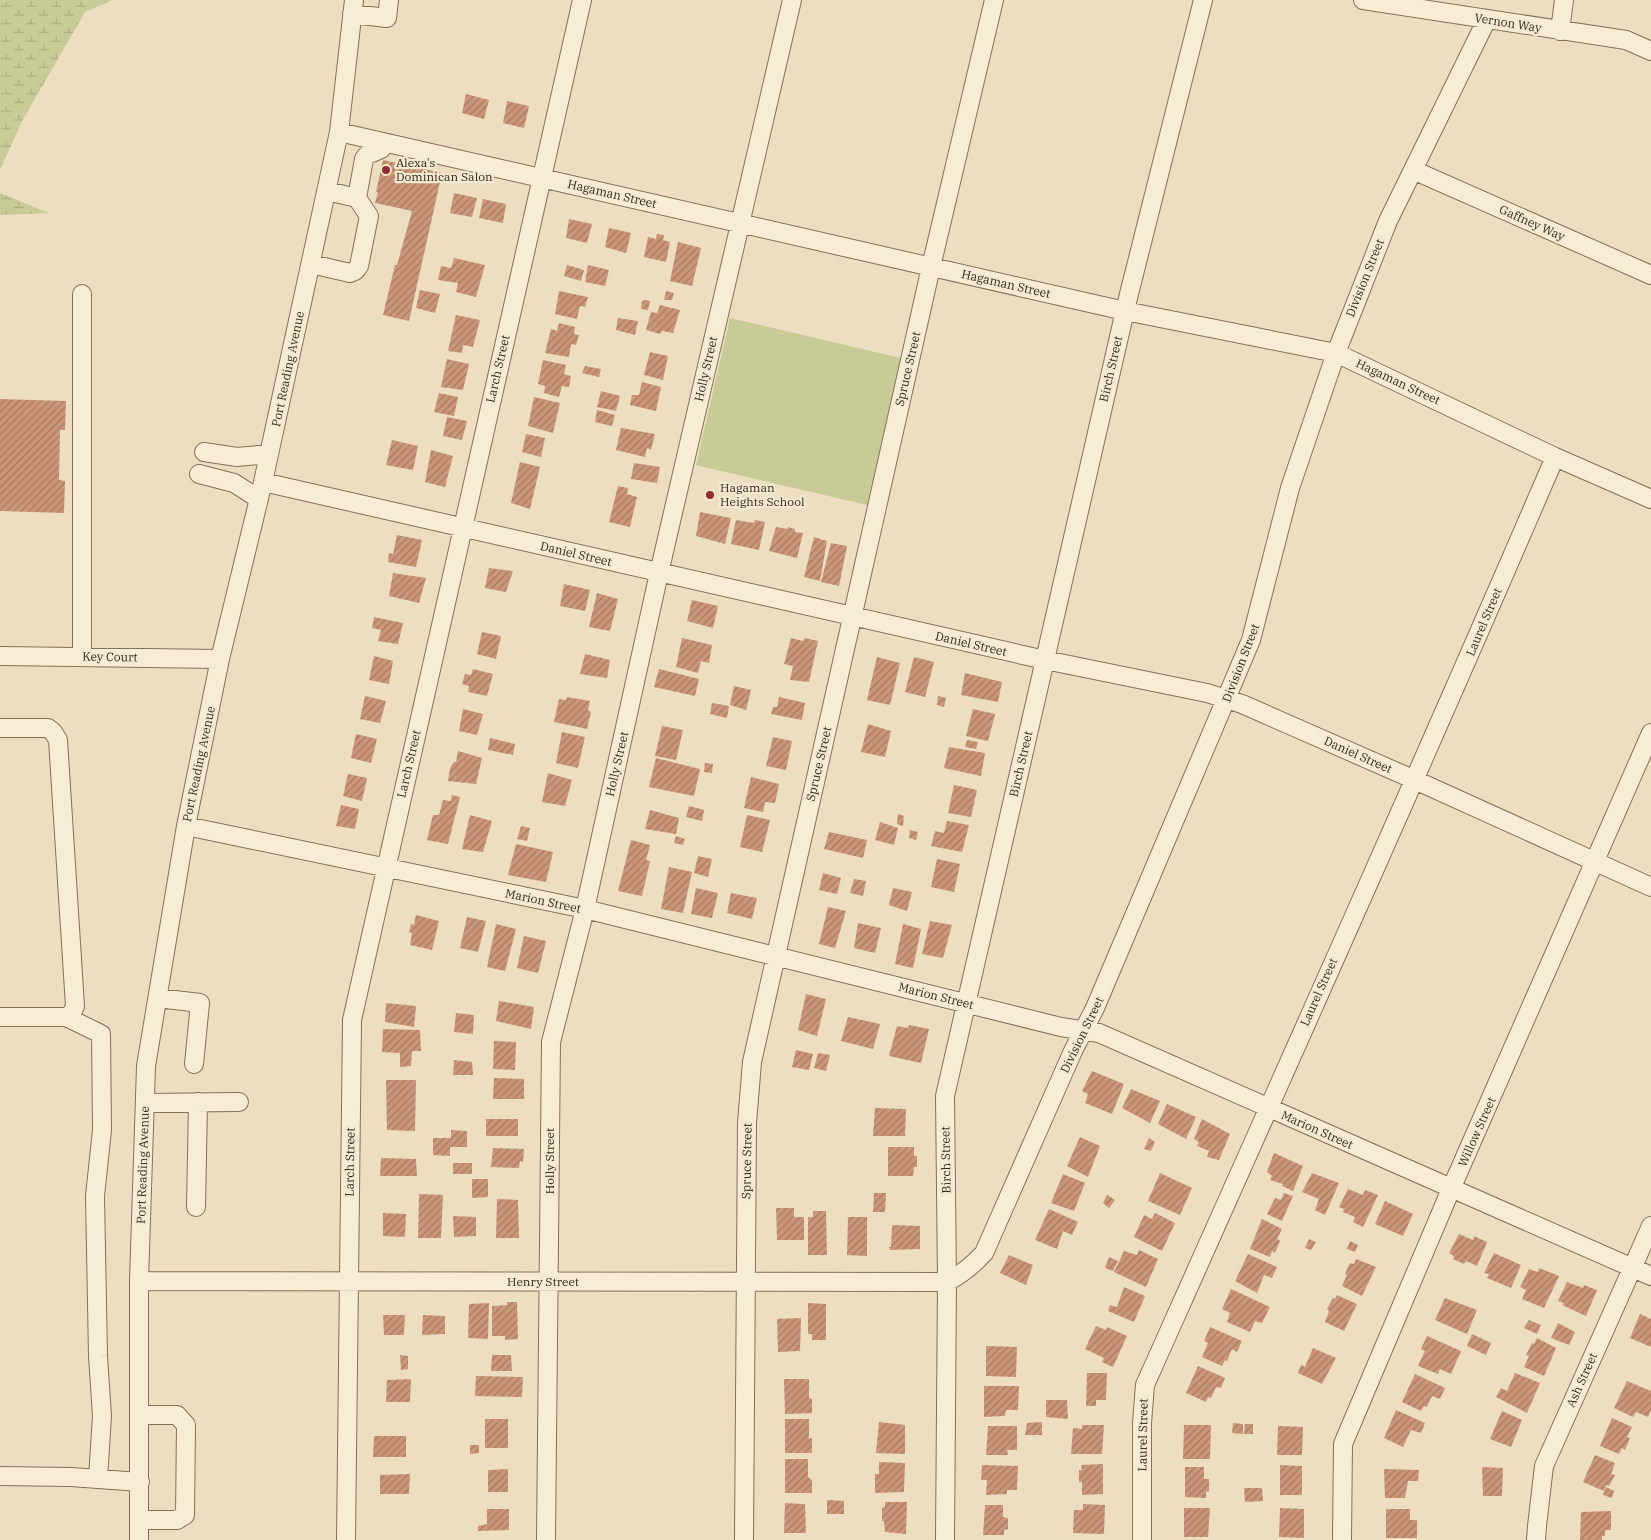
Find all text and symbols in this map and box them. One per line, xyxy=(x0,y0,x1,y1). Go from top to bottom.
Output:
street label: Vernon Way xyxy=(1473,10,1543,35)
place label: Alexa's Dominican Salon xyxy=(396,155,493,184)
marker: Alexa's Dominican Salon xyxy=(380,164,392,176)
street label: Hagaman Street xyxy=(566,176,658,211)
street label: Gaffney Way xyxy=(1497,201,1568,244)
street label: Division Street xyxy=(1342,237,1387,319)
street label: Hagaman Street xyxy=(960,266,1052,301)
street label: Port Reading Avenue xyxy=(268,310,307,428)
street label: Spruce Street xyxy=(892,330,923,408)
street label: Larch Street xyxy=(482,334,513,404)
street label: Birch Street xyxy=(1096,334,1125,403)
street label: Holly Street xyxy=(691,335,720,403)
street label: Hagaman Street xyxy=(1354,355,1443,408)
place label: Hagaman Heights School xyxy=(720,480,805,509)
marker: Hagaman Heights School xyxy=(704,489,716,501)
street label: Daniel Street xyxy=(539,538,613,569)
street label: Laurel Street xyxy=(1462,585,1505,658)
street label: Division Street xyxy=(1219,621,1262,704)
street label: Daniel Street xyxy=(934,628,1008,659)
street label: Key Court xyxy=(82,649,138,664)
street label: Port Reading Avenue xyxy=(179,705,218,823)
street label: Spruce Street xyxy=(803,725,834,803)
street label: Larch Street xyxy=(393,729,424,799)
street label: Birch Street xyxy=(1006,729,1035,798)
street label: Holly Street xyxy=(602,730,631,798)
street label: Daniel Street xyxy=(1322,733,1395,776)
street label: Marion Street xyxy=(504,885,582,916)
street label: Laurel Street xyxy=(1297,955,1340,1028)
street label: Marion Street xyxy=(897,979,975,1012)
street label: Division Street xyxy=(1057,994,1106,1075)
street label: Willow Street xyxy=(1454,1095,1499,1169)
street label: Port Reading Avenue xyxy=(133,1106,152,1224)
street label: Marion Street xyxy=(1279,1107,1355,1152)
street label: Spruce Street xyxy=(738,1123,755,1199)
street label: Birch Street xyxy=(937,1126,954,1194)
street label: Larch Street xyxy=(341,1127,358,1197)
street label: Holly Street xyxy=(542,1128,557,1194)
street label: Henry Street xyxy=(507,1274,579,1289)
street label: Ash Street xyxy=(1563,1350,1600,1409)
street label: Laurel Street xyxy=(1134,1398,1151,1472)

